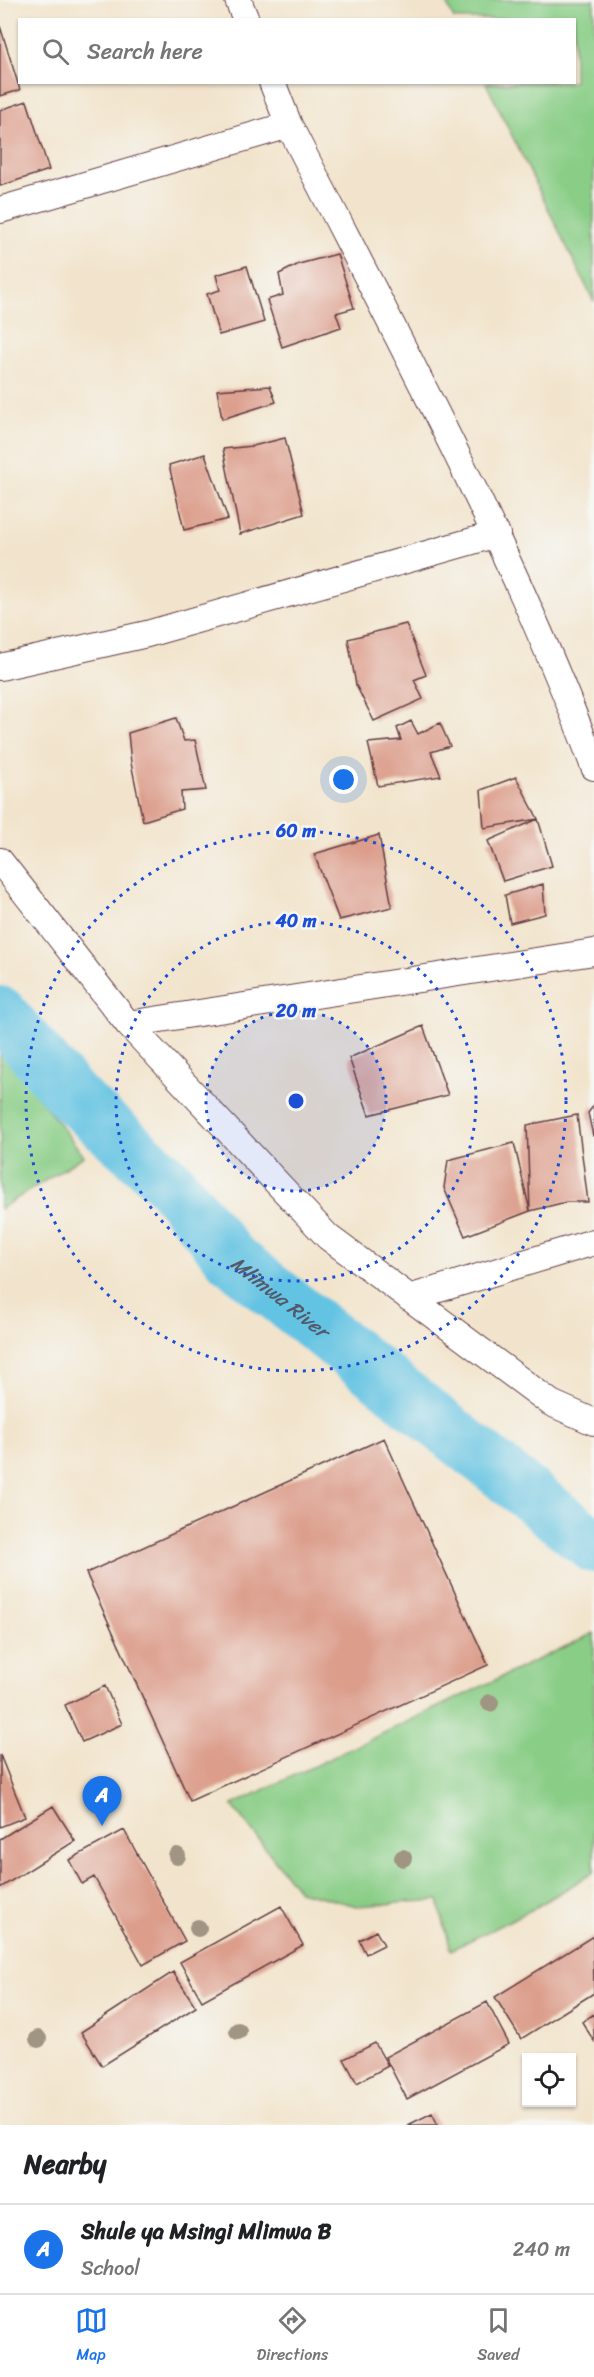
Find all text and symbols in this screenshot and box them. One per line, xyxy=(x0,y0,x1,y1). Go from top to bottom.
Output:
search box xyxy=(18,18,576,84)
text: Search here xyxy=(87,32,203,71)
icon: search xyxy=(39,35,72,68)
your location xyxy=(329,765,358,794)
text: 60 m xyxy=(275,815,316,847)
text: 40 m xyxy=(274,905,317,937)
text: 20 m xyxy=(275,995,316,1027)
centre of rings xyxy=(286,1091,306,1111)
water label: Mlimwa River xyxy=(223,1247,339,1350)
pin: A xyxy=(82,1776,122,1826)
map controls xyxy=(522,2053,576,2107)
button: locate xyxy=(522,2053,576,2107)
text: Nearby xyxy=(24,2141,106,2187)
text: Shule ya Msingi Mlimwa B xyxy=(81,2212,331,2251)
text: A xyxy=(37,2232,50,2267)
text: 240 m xyxy=(513,2232,570,2267)
text: School xyxy=(81,2251,140,2286)
tab: Map xyxy=(75,2304,108,2369)
tab: Directions xyxy=(257,2304,328,2369)
tab: Saved xyxy=(477,2304,519,2369)

